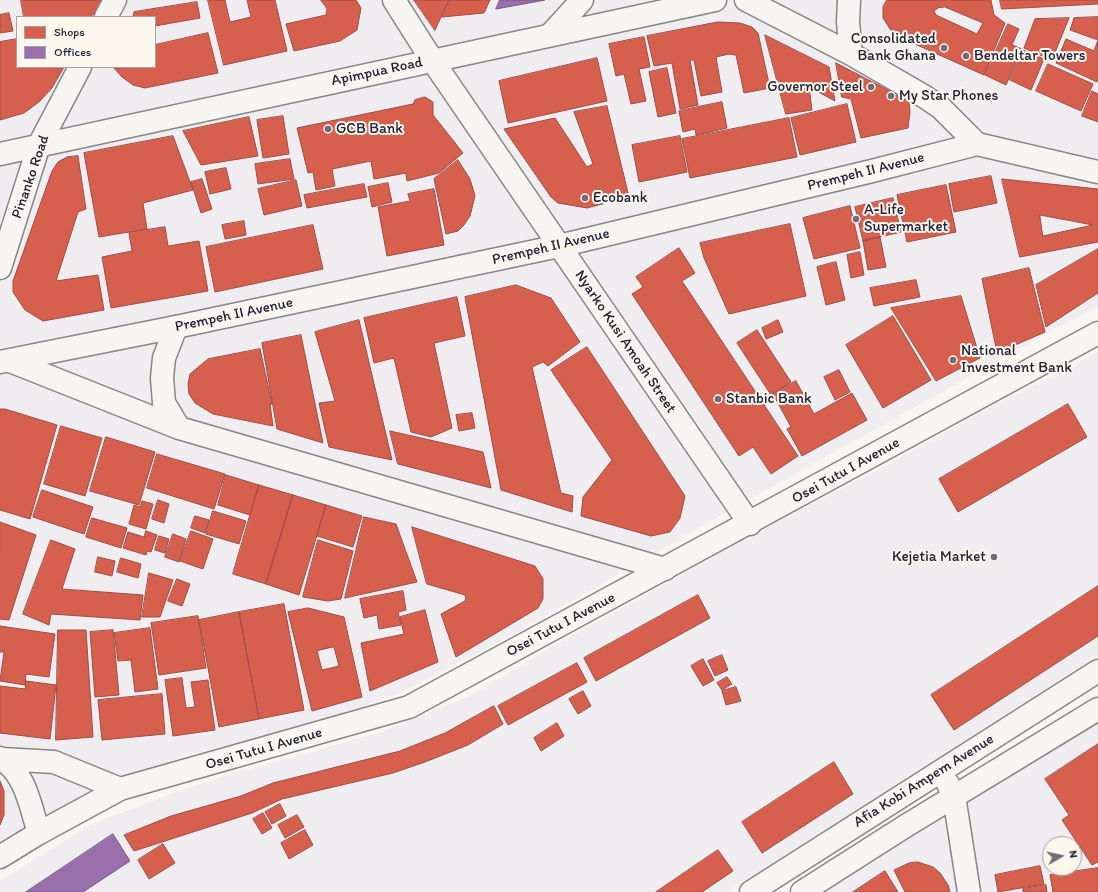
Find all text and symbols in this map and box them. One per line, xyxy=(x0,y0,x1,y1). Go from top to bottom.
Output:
legend xyxy=(16,16,156,68)
text: Shops xyxy=(54,25,85,39)
place label: Consolidated Bank Ghana xyxy=(851,30,936,65)
marker: Consolidated Bank Ghana xyxy=(939,43,949,53)
text: Offices xyxy=(54,45,91,59)
place label: Bendeltar Towers xyxy=(974,47,1086,65)
marker: Bendeltar Towers xyxy=(961,51,971,61)
street label: Apimpua Road xyxy=(330,54,424,90)
place label: Governor Steel xyxy=(767,78,863,96)
marker: Governor Steel xyxy=(866,82,876,92)
place label: My Star Phones xyxy=(899,87,998,105)
marker: My Star Phones xyxy=(886,91,896,101)
place label: GCB Bank xyxy=(336,120,403,138)
marker: GCB Bank xyxy=(323,124,333,134)
street label: Pinanko Road xyxy=(8,133,54,221)
street label: Prempeh II Avenue xyxy=(806,149,926,195)
place label: Ecobank xyxy=(593,189,647,207)
marker: Ecobank xyxy=(580,193,590,203)
place label: A-Life Supermarket xyxy=(864,201,948,236)
marker: A-Life Supermarket xyxy=(851,214,861,224)
street label: Prempeh II Avenue xyxy=(490,225,612,269)
street label: Nyarko Kusi Amoah Street xyxy=(570,267,680,417)
street label: Prempeh II Avenue xyxy=(173,294,295,336)
place label: National Investment Bank xyxy=(961,342,1072,377)
marker: National Investment Bank xyxy=(948,355,958,365)
place label: Stanbic Bank xyxy=(726,390,812,408)
marker: Stanbic Bank xyxy=(713,394,723,404)
street label: Osei Tutu I Avenue xyxy=(789,434,903,508)
place label: Kejetia Market xyxy=(892,548,986,566)
marker: Kejetia Market xyxy=(989,552,999,562)
street label: Osei Tutu I Avenue xyxy=(504,589,618,661)
street label: Osei Tutu I Avenue xyxy=(204,724,324,774)
street label: Afia Kobi Ampem Avenue xyxy=(850,730,998,832)
north arrow xyxy=(1042,836,1082,876)
text: N xyxy=(1066,850,1080,859)

